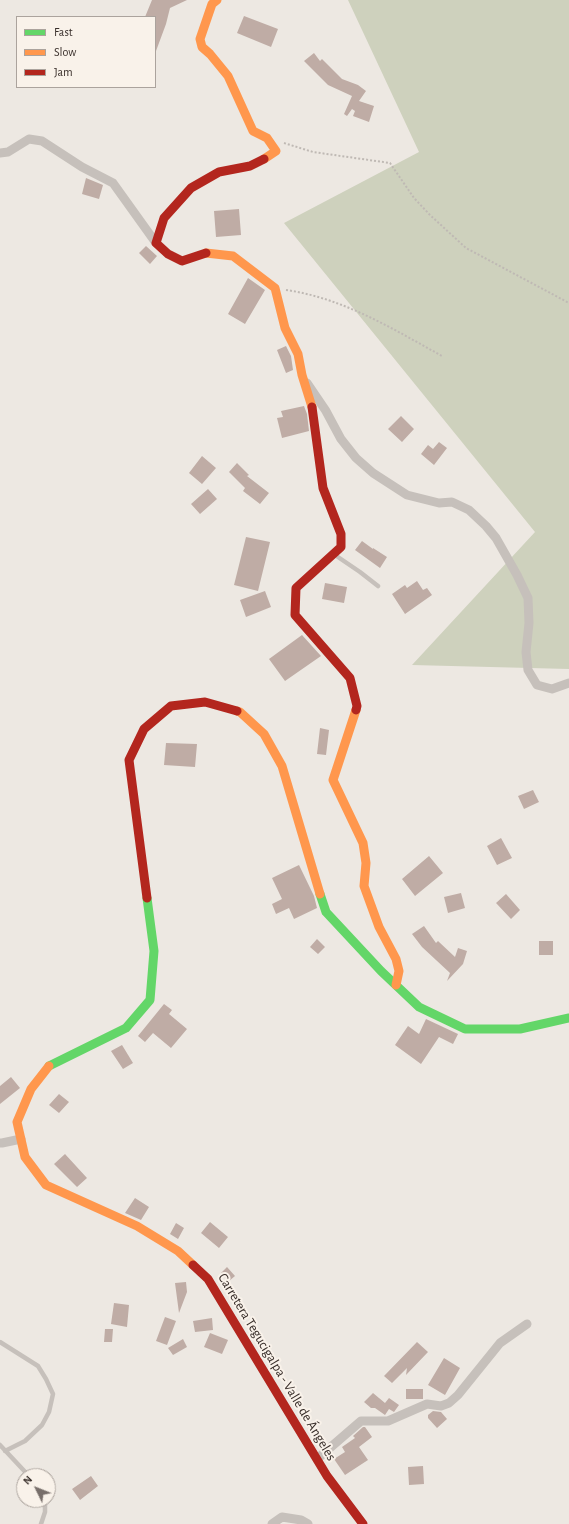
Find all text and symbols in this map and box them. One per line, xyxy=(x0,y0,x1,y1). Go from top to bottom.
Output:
legend xyxy=(16,16,156,88)
text: Fast xyxy=(54,26,73,38)
text: Slow xyxy=(54,46,76,58)
text: Jam xyxy=(54,66,73,78)
street label: Carretera Tegucigalpa - Valle de Ángeles xyxy=(214,1270,340,1464)
north arrow xyxy=(16,1468,56,1508)
text: N xyxy=(21,1474,34,1487)

